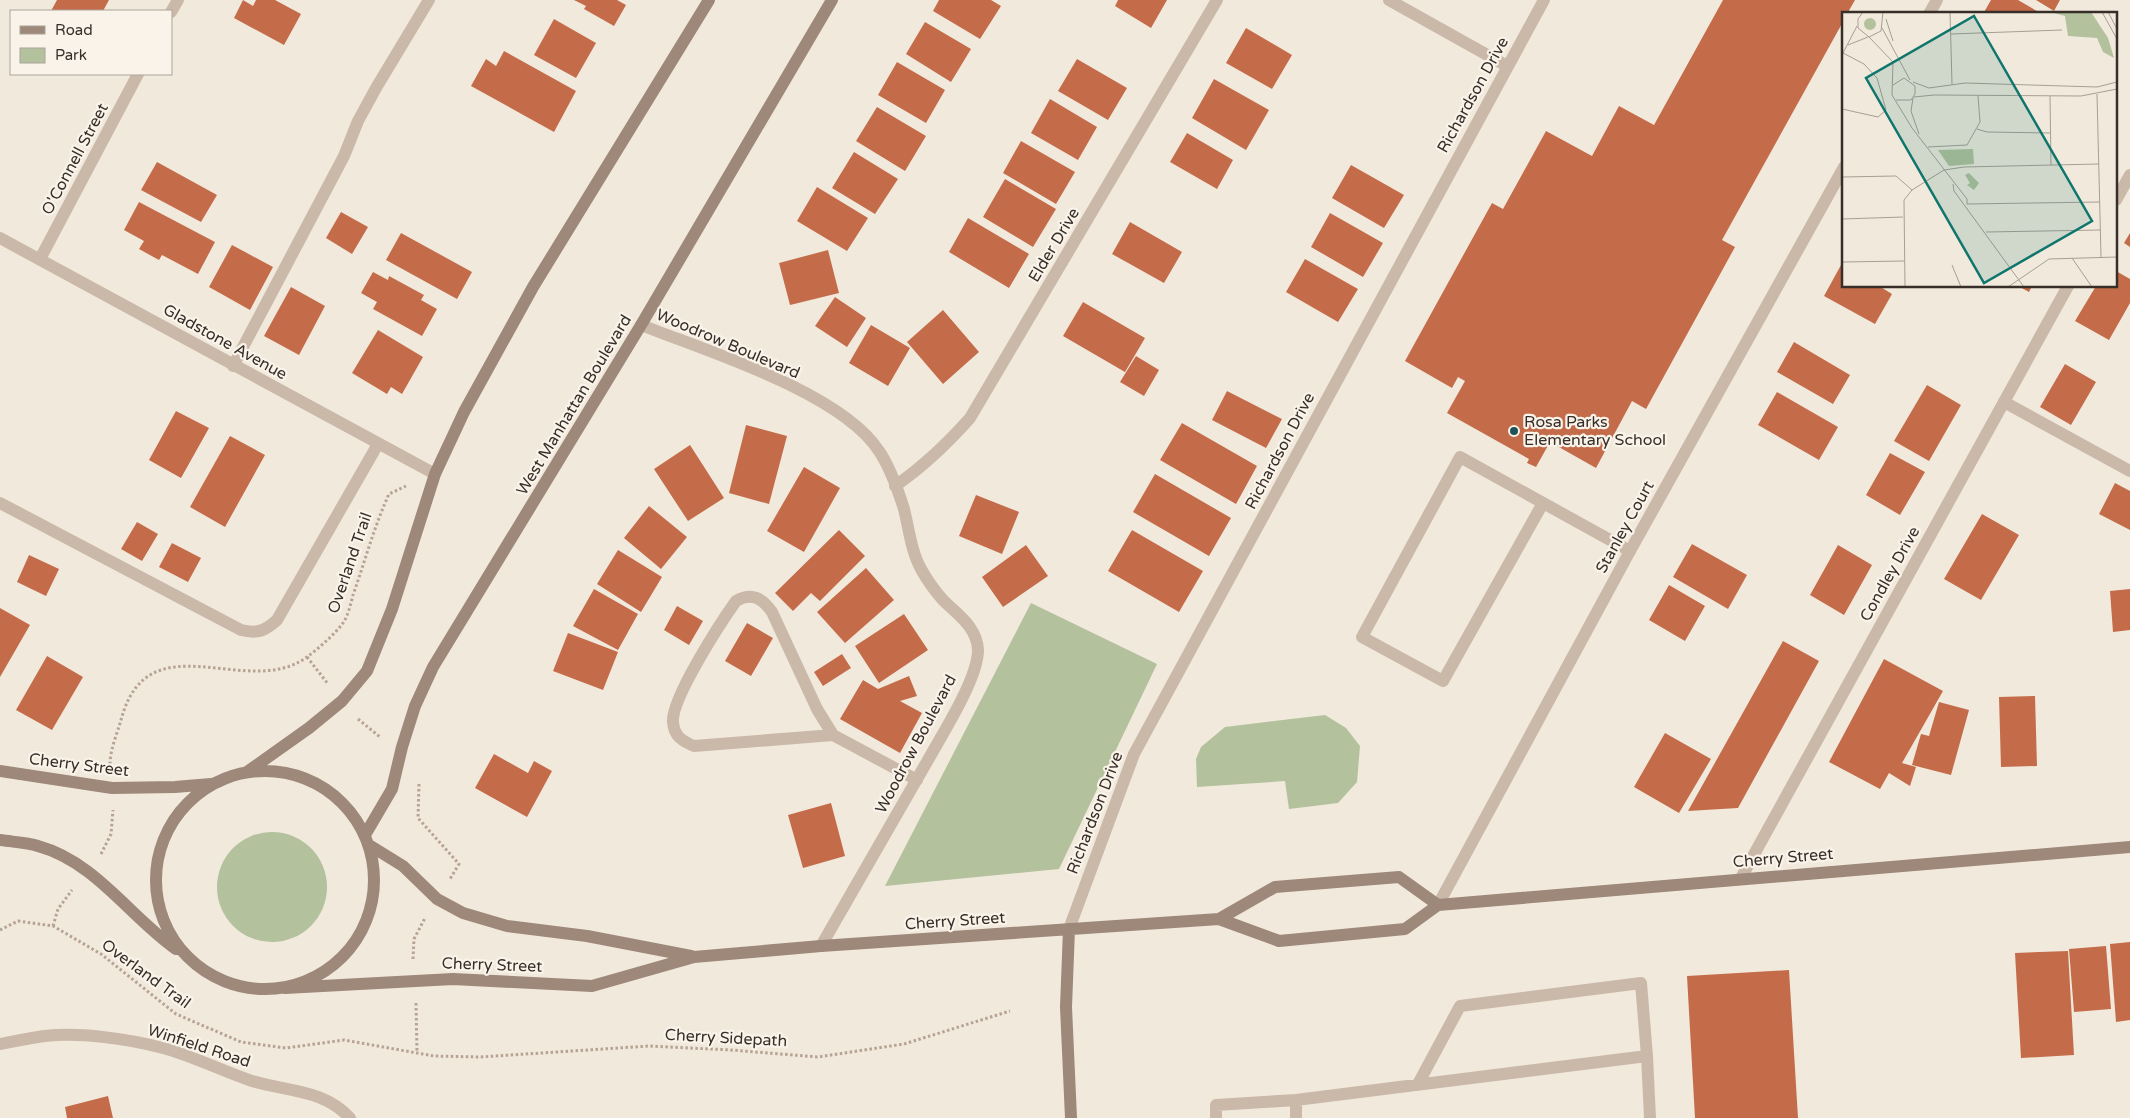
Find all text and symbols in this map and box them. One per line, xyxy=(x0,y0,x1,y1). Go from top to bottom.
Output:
legend xyxy=(10,10,172,75)
inset map xyxy=(1842,12,2118,288)
text: Road xyxy=(55,21,93,39)
street label: Richardson Drive xyxy=(1433,34,1513,156)
text: Park xyxy=(55,46,87,64)
street label: O'Connell Street xyxy=(37,100,113,218)
street label: Elder Drive xyxy=(1024,204,1084,286)
street label: Gladstone Avenue xyxy=(159,300,291,384)
street label: Woodrow Boulevard xyxy=(653,305,803,383)
street label: West Manhattan Boulevard xyxy=(512,311,636,499)
street label: Richardson Drive xyxy=(1241,389,1319,513)
place label: Rosa Parks Elementary School xyxy=(1524,412,1666,450)
marker: Rosa Parks Elementary School xyxy=(1508,425,1520,437)
street label: Stanley Court xyxy=(1591,477,1659,577)
street label: Overland Trail xyxy=(323,510,377,616)
street label: Condley Drive xyxy=(1856,523,1924,625)
street label: Woodrow Boulevard xyxy=(871,671,961,817)
street label: Cherry Street xyxy=(28,749,130,781)
street label: Richardson Drive xyxy=(1062,749,1128,877)
street label: Cherry Street xyxy=(1732,844,1834,872)
street label: Cherry Street xyxy=(904,908,1006,934)
street label: Overland Trail xyxy=(97,935,195,1013)
street label: Cherry Street xyxy=(441,953,543,977)
street label: Winfield Road xyxy=(145,1020,253,1072)
street label: Cherry Sidepath xyxy=(664,1025,788,1051)

